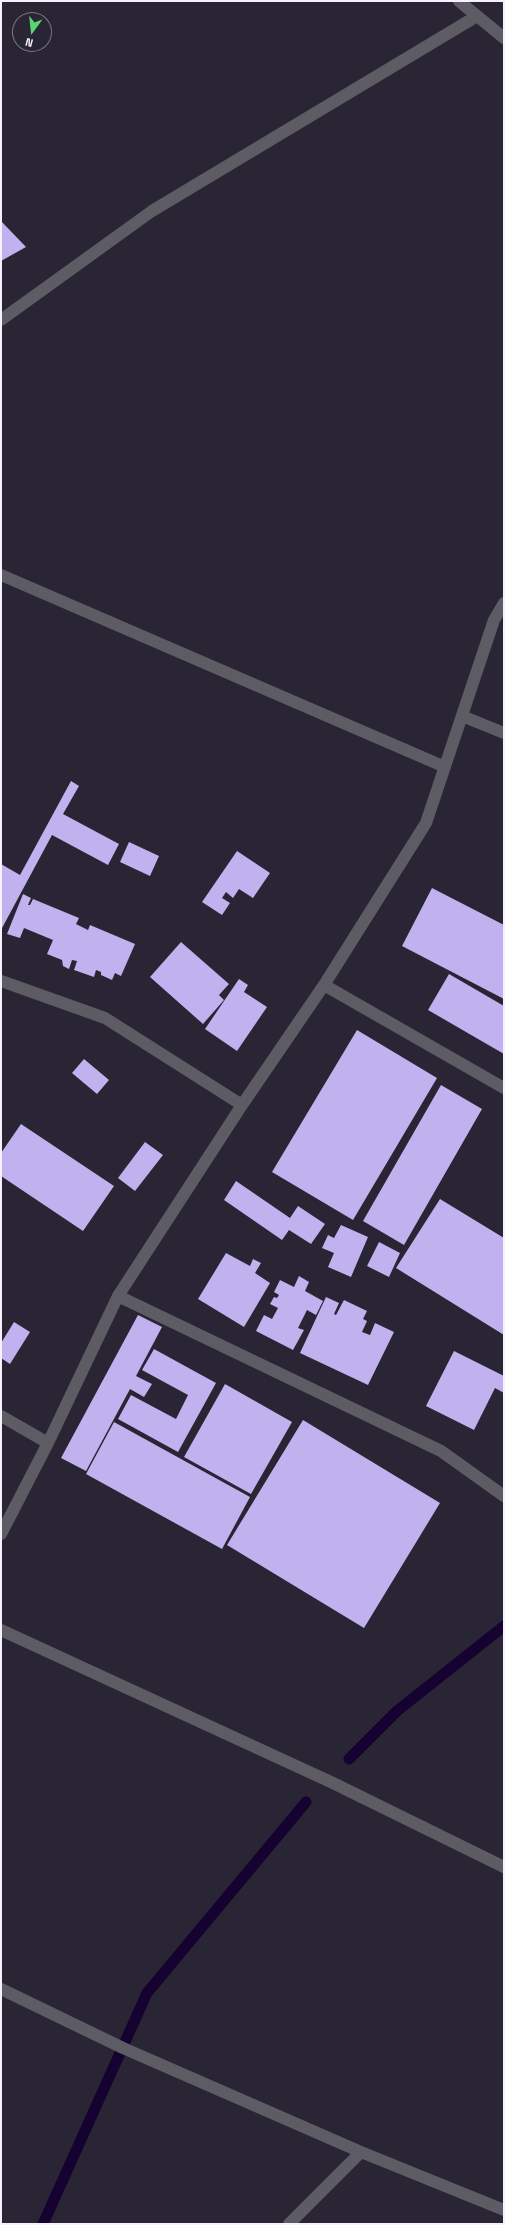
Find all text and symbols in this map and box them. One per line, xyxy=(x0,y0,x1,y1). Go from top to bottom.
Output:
north arrow xyxy=(12,12,52,52)
text: N xyxy=(24,35,35,50)

